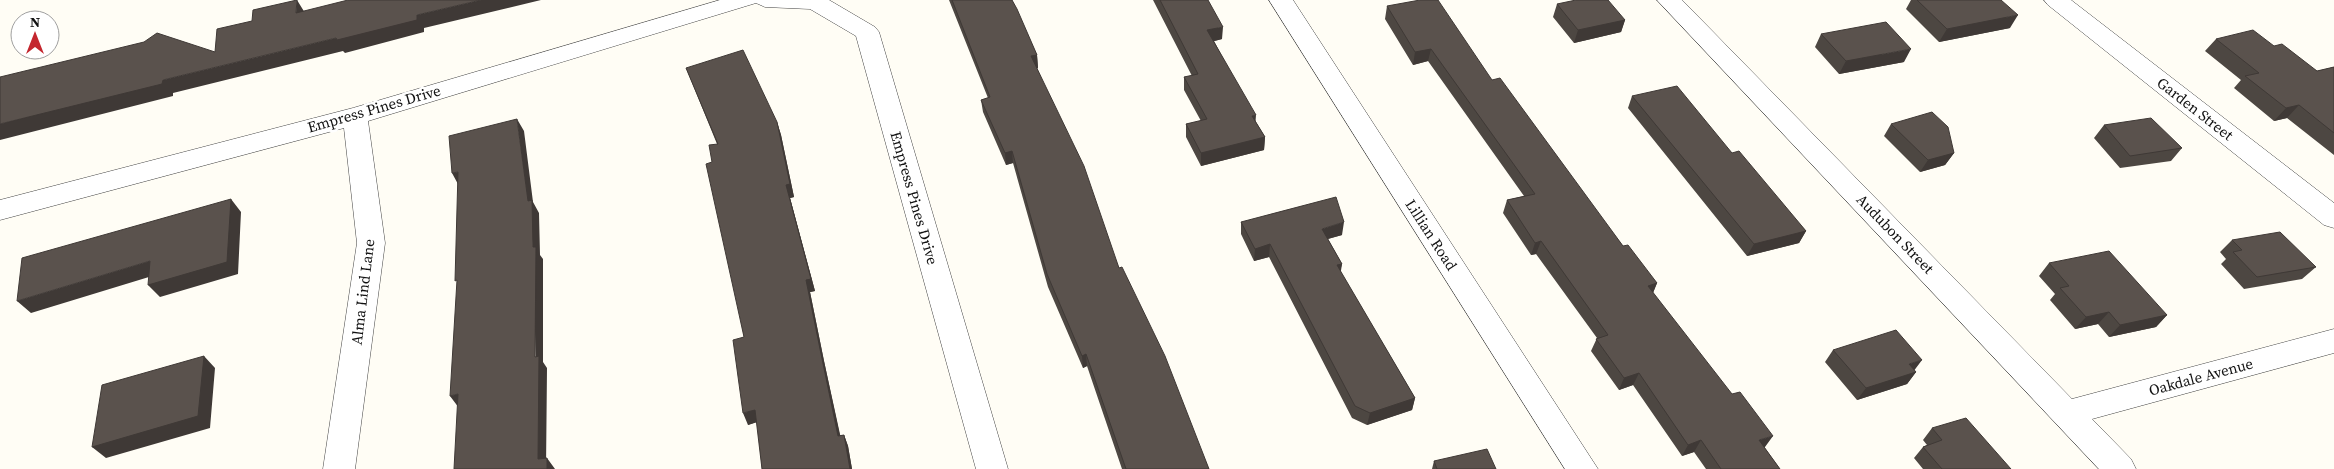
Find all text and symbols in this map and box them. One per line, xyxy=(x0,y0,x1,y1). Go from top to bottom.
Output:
north arrow xyxy=(10,10,60,60)
text: N xyxy=(30,12,40,32)
street label: Garden Street xyxy=(2153,72,2238,145)
street label: Empress Pines Drive xyxy=(305,79,443,138)
street label: Empress Pines Drive xyxy=(885,129,944,267)
street label: Audubon Street xyxy=(1852,189,1939,278)
street label: Lillian Road xyxy=(1401,195,1463,275)
street label: Alma Lind Lane xyxy=(346,237,379,346)
street label: Oakdale Avenue xyxy=(2146,352,2256,401)

